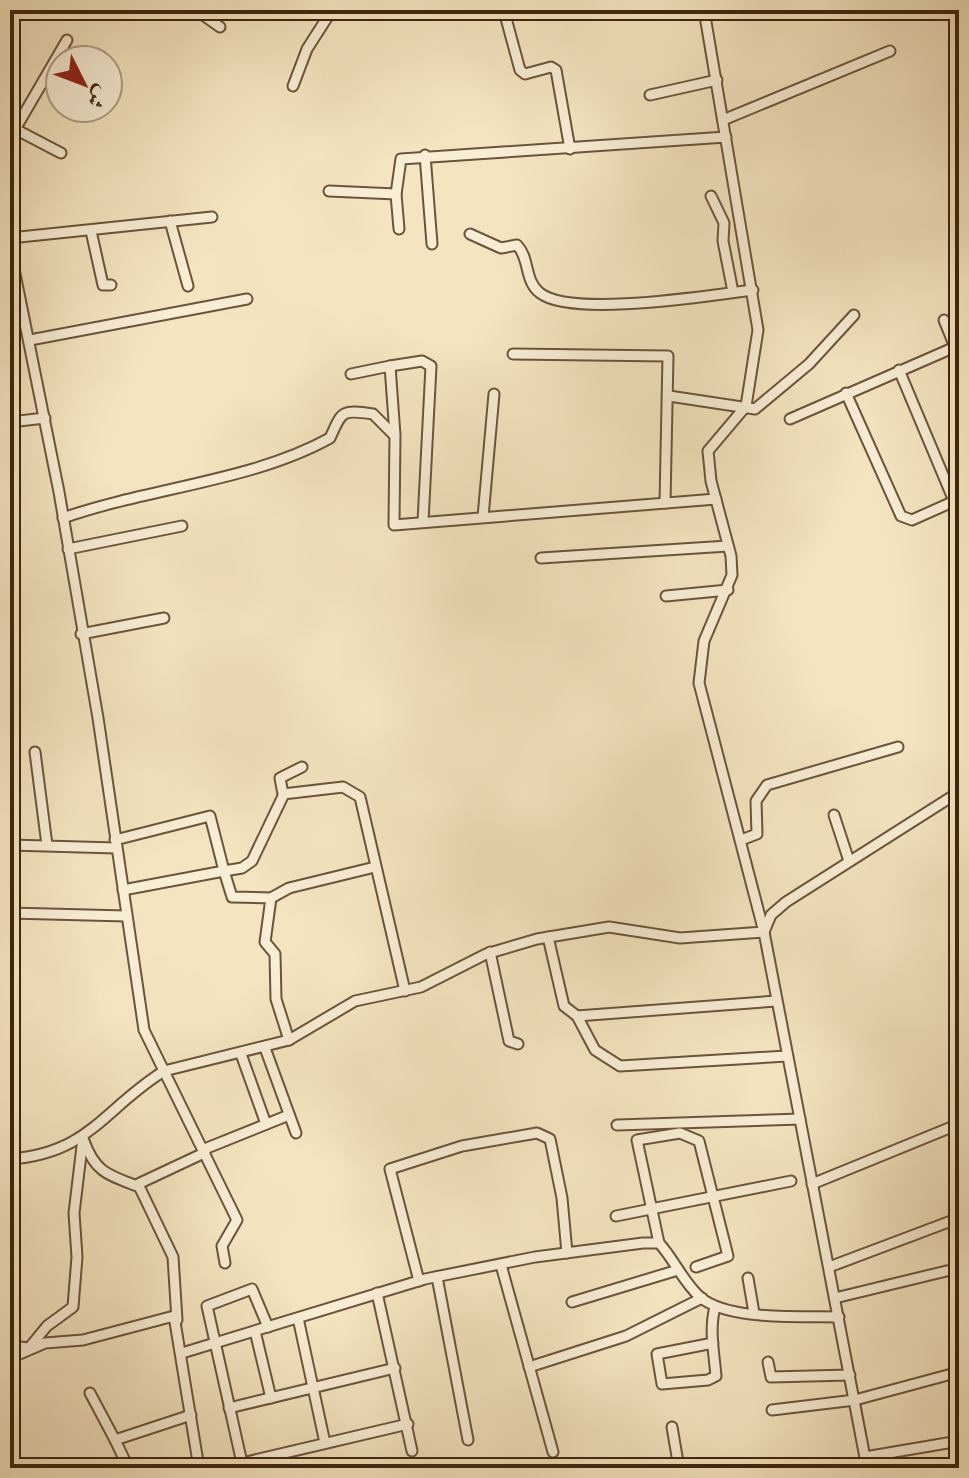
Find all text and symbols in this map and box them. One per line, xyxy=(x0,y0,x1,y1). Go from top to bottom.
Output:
north arrow xyxy=(44,44,124,124)
text: ش xyxy=(81,80,116,114)

